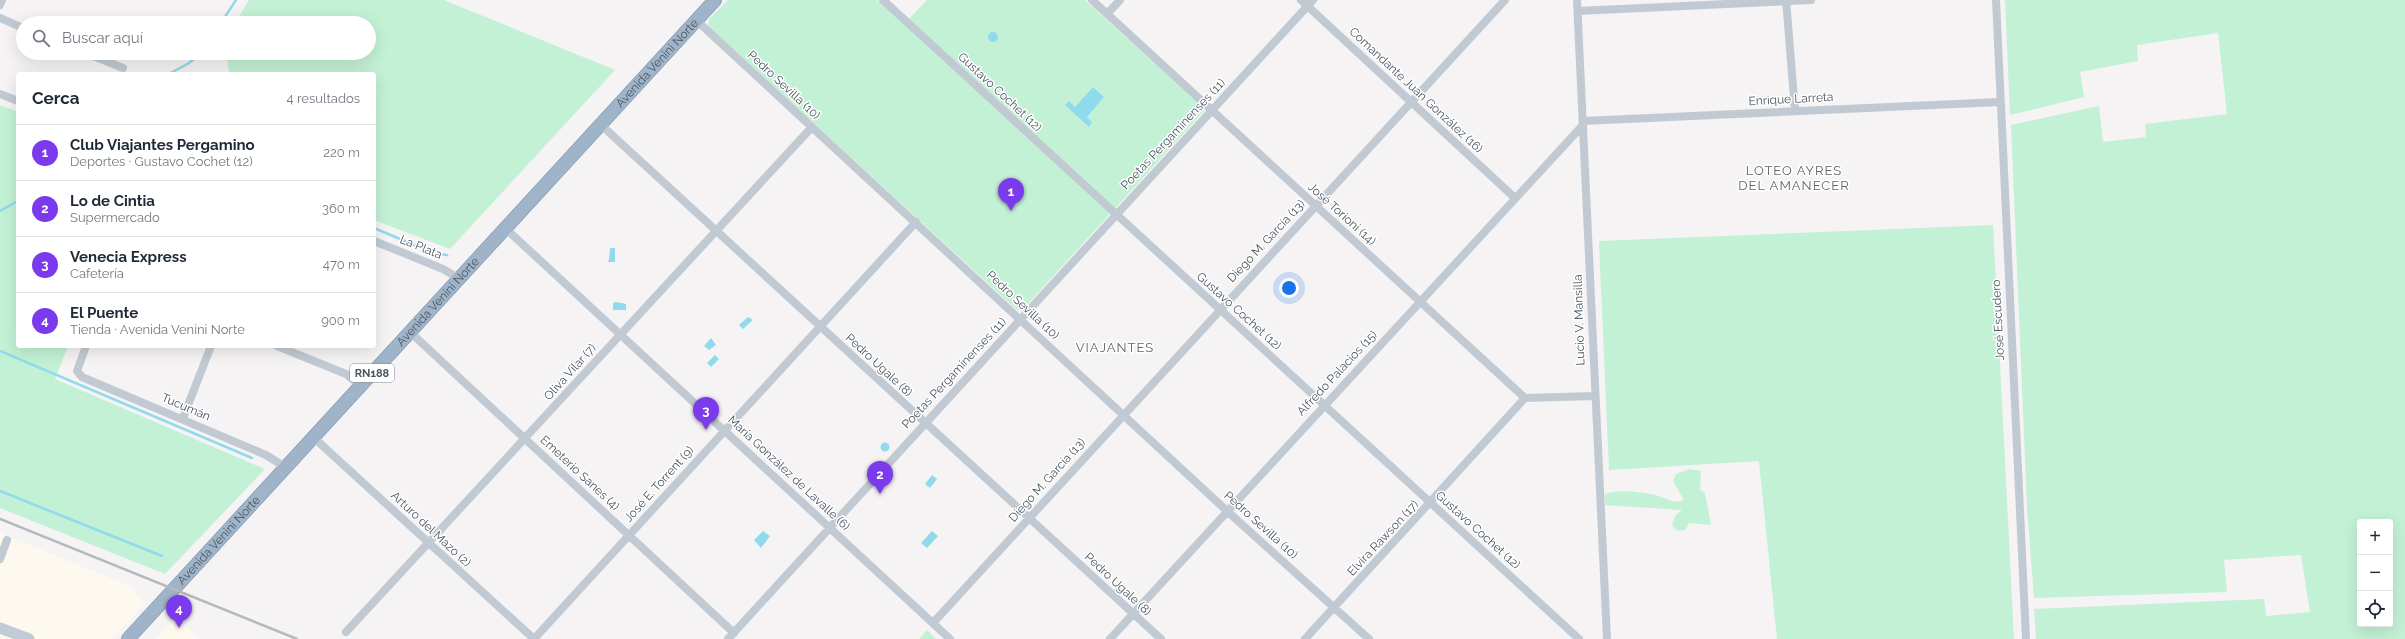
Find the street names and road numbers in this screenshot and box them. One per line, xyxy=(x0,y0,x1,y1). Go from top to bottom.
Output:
street label: Avenida Venini Norte xyxy=(613,16,701,110)
street label: Comandante Juan González (16) xyxy=(1346,24,1486,156)
street label: Pedro Sevilla (10) xyxy=(745,48,823,122)
street label: Gustavo Cochet (12) xyxy=(955,50,1045,134)
street label: Poetas Pergaminenses (11) xyxy=(1118,76,1228,192)
street label: Enrique Larreta xyxy=(1748,90,1834,108)
street label: José Torioni (14) xyxy=(1305,180,1379,248)
street label: Diego M. García (13) xyxy=(1224,197,1308,285)
street label: La Plata xyxy=(398,232,444,262)
street label: Avenida Venini Norte xyxy=(394,254,482,349)
street label: Pedro Sevilla (10) xyxy=(984,268,1062,342)
street label: Gustavo Cochet (12) xyxy=(1194,269,1284,353)
street label: Lucio V. Mansilla xyxy=(1570,274,1588,366)
street label: José Escudero xyxy=(1989,279,2007,361)
street label: Poetas Pergaminenses (11) xyxy=(899,315,1009,431)
street label: Alfredo Palacios (15) xyxy=(1294,328,1380,418)
street label: Pedro Ugale (8) xyxy=(843,331,915,399)
street label: Oliva Vilar (7) xyxy=(541,341,599,403)
road number: RN188 xyxy=(350,364,394,382)
street label: Tucumán xyxy=(159,390,213,424)
street label: María González de Lavalle (6) xyxy=(725,413,853,533)
street label: Emeterio Sanes (4) xyxy=(538,433,622,513)
street label: Diego M. García (13) xyxy=(1006,435,1088,525)
street label: José E. Torrent (9) xyxy=(621,443,697,525)
street label: Arturo del Mazo (2) xyxy=(388,488,474,570)
street label: Pedro Sevilla (10) xyxy=(1221,488,1301,562)
street label: Gustavo Cochet (12) xyxy=(1433,488,1523,572)
street label: Avenida Venini Norte xyxy=(174,493,263,588)
street label: Elvira Rawson (17) xyxy=(1345,497,1421,579)
street label: Pedro Ugale (8) xyxy=(1082,550,1154,618)

